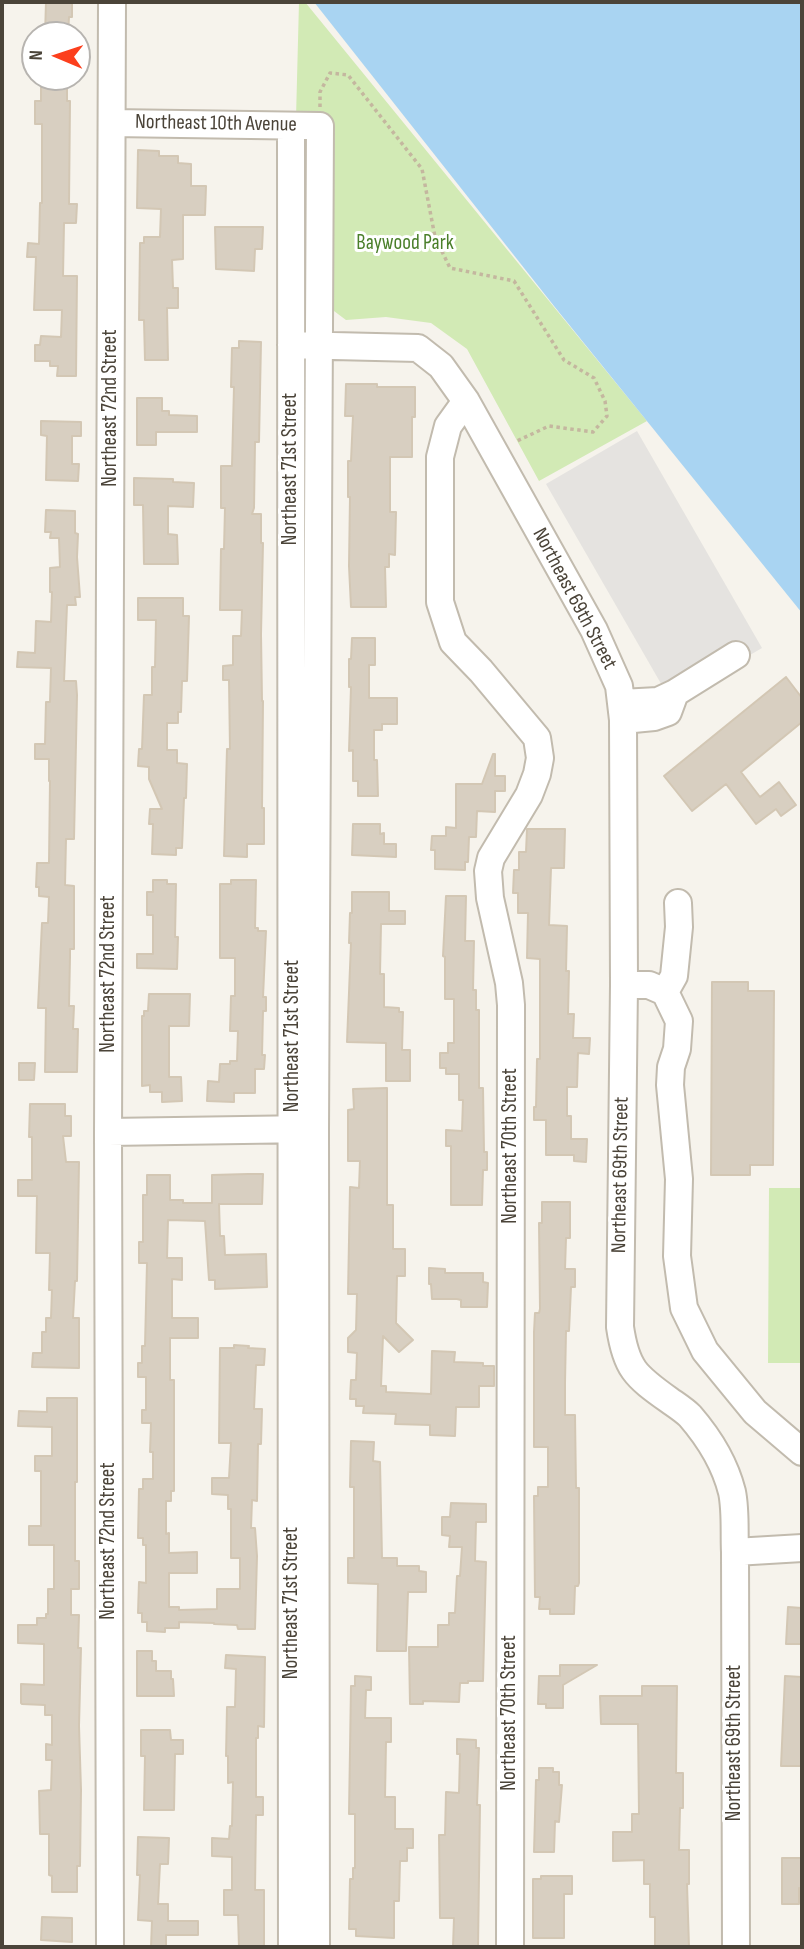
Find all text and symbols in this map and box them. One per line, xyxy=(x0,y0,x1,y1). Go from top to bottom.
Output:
north arrow xyxy=(21,21,91,91)
text: N xyxy=(25,50,48,61)
street label: Northeast 10th Avenue xyxy=(135,110,297,138)
park label: Baywood Park xyxy=(356,231,454,257)
street label: Northeast 72nd Street xyxy=(98,329,124,487)
street label: Northeast 71st Street xyxy=(278,393,304,545)
street label: Northeast 69th Street xyxy=(526,524,622,674)
street label: Northeast 72nd Street xyxy=(96,895,122,1053)
street label: Northeast 71st Street xyxy=(280,960,306,1112)
street label: Northeast 70th Street xyxy=(498,1068,524,1224)
street label: Northeast 69th Street xyxy=(607,1097,635,1253)
street label: Northeast 72nd Street xyxy=(96,1462,122,1620)
street label: Northeast 71st Street xyxy=(279,1527,305,1679)
street label: Northeast 70th Street xyxy=(497,1635,523,1791)
street label: Northeast 69th Street xyxy=(722,1665,748,1821)

